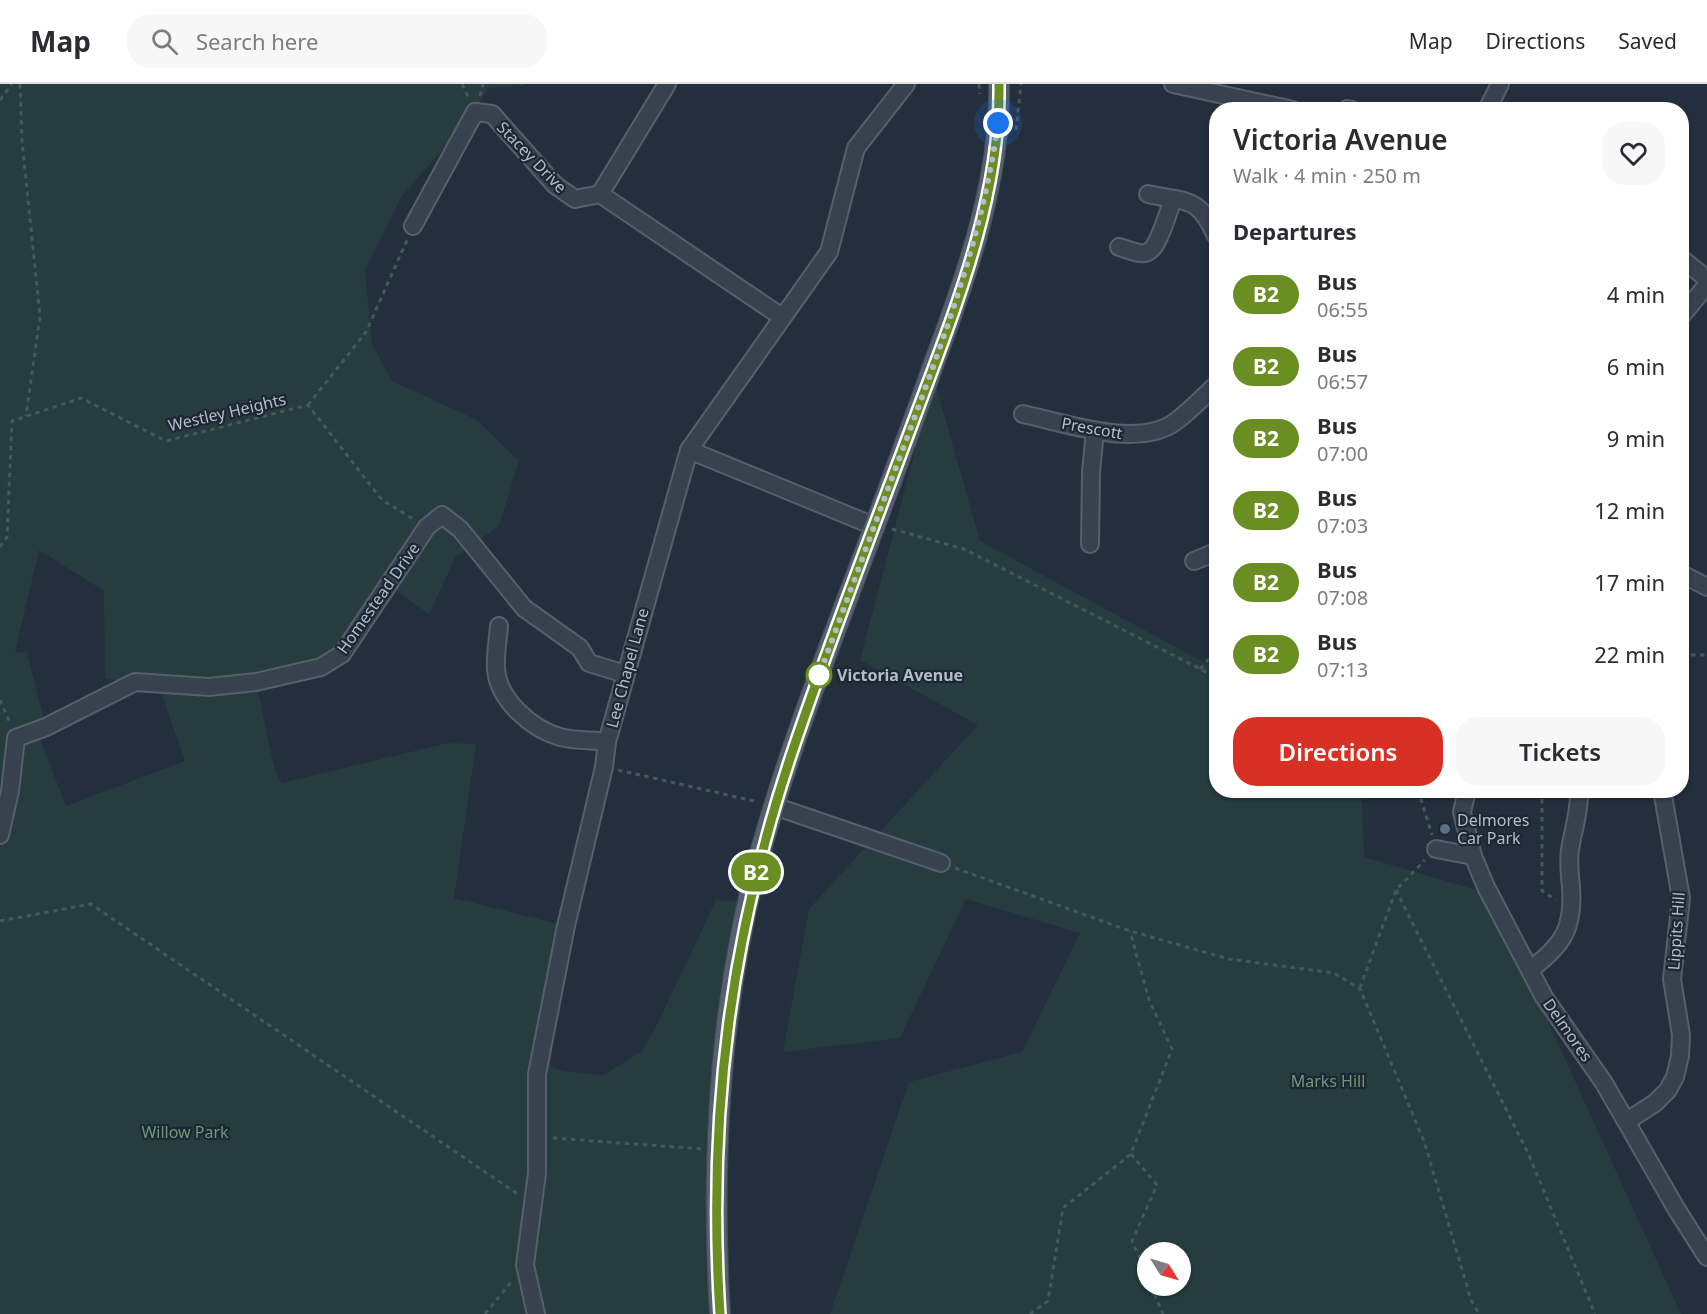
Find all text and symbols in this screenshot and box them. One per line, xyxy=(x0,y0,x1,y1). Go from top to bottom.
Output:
search box xyxy=(127,14,547,68)
text: Map xyxy=(30,22,91,60)
icon: search xyxy=(148,25,181,58)
text: Search here xyxy=(196,26,318,56)
text: Map xyxy=(1409,27,1453,55)
text: Directions xyxy=(1486,27,1585,55)
text: Saved xyxy=(1618,27,1677,55)
your location xyxy=(983,108,1013,138)
street label: Stacey Drive xyxy=(492,116,572,198)
text: Victoria Avenue xyxy=(1233,120,1448,158)
button: heart xyxy=(1602,122,1665,185)
text: Walk · 4 min · 250 m xyxy=(1233,162,1421,189)
text: Departures xyxy=(1233,216,1357,246)
text: Bus xyxy=(1317,266,1357,296)
text: 4 min xyxy=(1607,279,1665,309)
text: B2 xyxy=(1253,280,1279,308)
text: 06:55 xyxy=(1317,296,1368,323)
text: Bus xyxy=(1317,338,1357,368)
text: 6 min xyxy=(1607,351,1665,381)
text: B2 xyxy=(1253,352,1279,380)
text: 06:57 xyxy=(1317,368,1368,395)
street label: Westley Heights xyxy=(166,388,288,436)
text: Bus xyxy=(1317,410,1357,440)
street label: Prescott xyxy=(1060,412,1124,444)
text: 9 min xyxy=(1607,423,1665,453)
text: B2 xyxy=(1253,424,1279,452)
text: 07:00 xyxy=(1317,440,1368,467)
text: Bus xyxy=(1317,482,1357,512)
text: 12 min xyxy=(1594,495,1665,525)
text: B2 xyxy=(1253,496,1279,524)
text: 07:03 xyxy=(1317,512,1368,539)
street label: Homestead Drive xyxy=(332,538,424,658)
text: Bus xyxy=(1317,554,1357,584)
text: 17 min xyxy=(1594,567,1665,597)
text: B2 xyxy=(1253,568,1279,596)
text: 07:08 xyxy=(1317,584,1368,611)
street label: Lee Chapel Lane xyxy=(600,606,654,730)
text: Bus xyxy=(1317,626,1357,656)
text: 22 min xyxy=(1594,639,1665,669)
text: B2 xyxy=(1253,640,1279,668)
text: 07:13 xyxy=(1317,656,1368,683)
marker: Victoria Avenue xyxy=(806,662,832,688)
place label: Victoria Avenue xyxy=(837,664,963,686)
button: Directions xyxy=(1233,717,1443,786)
button: Tickets xyxy=(1455,717,1665,786)
place label: Delmores Car Park xyxy=(1457,809,1529,849)
marker: Delmores Car Park xyxy=(1438,822,1452,836)
line badge: B2 xyxy=(729,852,783,892)
text: B2 xyxy=(743,858,769,886)
street label: Lippits Hill xyxy=(1662,891,1690,971)
street label: Delmores xyxy=(1538,994,1598,1066)
park label: Marks Hill xyxy=(1291,1070,1365,1092)
park label: Willow Park xyxy=(141,1121,229,1143)
north arrow xyxy=(1137,1242,1191,1296)
map controls xyxy=(1137,1242,1191,1296)

